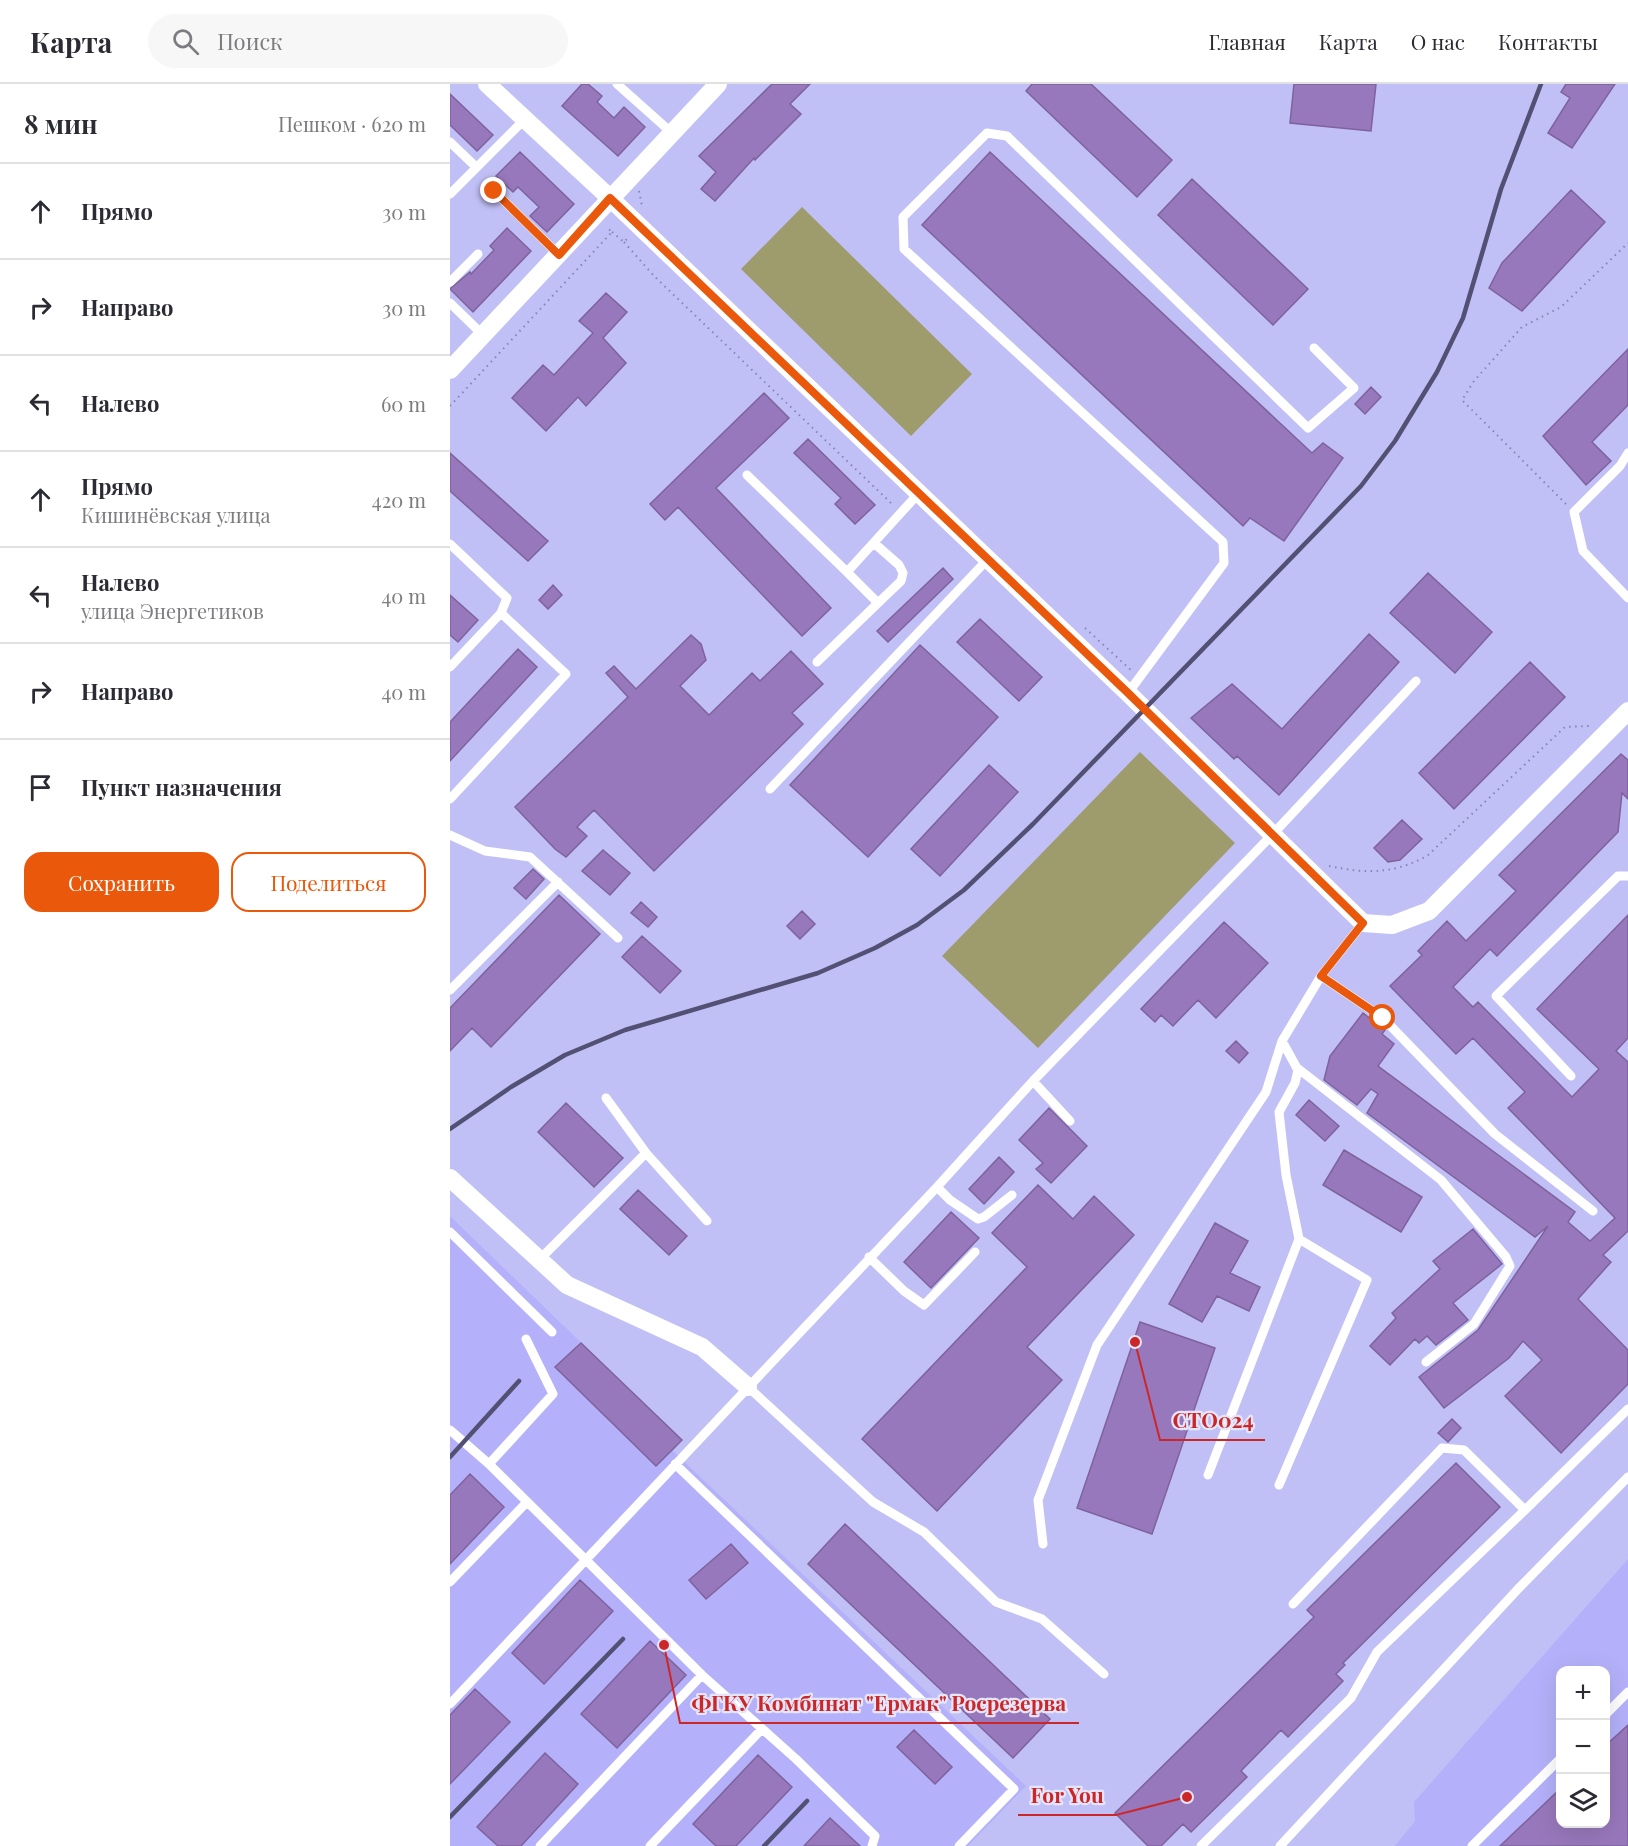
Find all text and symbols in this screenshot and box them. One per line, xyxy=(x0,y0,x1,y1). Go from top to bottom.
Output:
search box xyxy=(148,14,568,68)
text: Карта xyxy=(30,23,112,60)
icon: search xyxy=(169,25,202,58)
text: Поиск xyxy=(217,26,283,56)
text: Главная xyxy=(1208,27,1286,55)
text: Карта xyxy=(1319,27,1378,55)
text: О нас xyxy=(1411,27,1465,55)
text: Контакты xyxy=(1498,27,1598,55)
text: 8 мин xyxy=(24,106,98,141)
text: Пешком · 620 m xyxy=(278,110,426,137)
route end xyxy=(480,177,506,203)
icon: ahead xyxy=(24,195,57,228)
text: Прямо xyxy=(81,196,153,226)
text: 30 m xyxy=(382,198,426,225)
icon: right xyxy=(24,291,57,324)
text: Направо xyxy=(81,292,174,322)
text: 30 m xyxy=(382,294,426,321)
icon: left xyxy=(24,387,57,420)
text: Налево xyxy=(81,388,159,418)
text: 60 m xyxy=(381,390,426,417)
text: Прямо xyxy=(81,471,153,501)
icon: ahead xyxy=(24,483,57,516)
text: 420 m xyxy=(372,486,426,513)
text: Кишинёвская улица xyxy=(81,501,271,528)
text: Налево xyxy=(81,567,159,597)
icon: left xyxy=(24,579,57,612)
text: 40 m xyxy=(381,582,426,609)
text: улица Энергетиков xyxy=(81,597,264,624)
icon: right xyxy=(24,675,57,708)
text: Направо xyxy=(81,676,174,706)
text: 40 m xyxy=(381,678,426,705)
icon: arrive xyxy=(24,771,57,804)
text: Пункт назначения xyxy=(81,772,282,802)
button: Сохранить xyxy=(24,852,219,912)
button: Поделиться xyxy=(231,852,426,912)
route start xyxy=(1369,1004,1395,1030)
callout: СТО024 xyxy=(1160,1401,1265,1440)
text: СТО024 xyxy=(1172,1405,1254,1433)
map controls xyxy=(1556,1666,1610,1828)
button: + xyxy=(1556,1666,1610,1720)
callout: ФГКУ Комбинат "Ермак" Росрезерва xyxy=(680,1684,1079,1723)
text: ФГКУ Комбинат "Ермак" Росрезерва xyxy=(692,1688,1066,1716)
button: − xyxy=(1556,1720,1610,1774)
button: layers xyxy=(1556,1774,1610,1828)
callout: For You xyxy=(1018,1776,1116,1815)
text: For You xyxy=(1030,1780,1104,1808)

